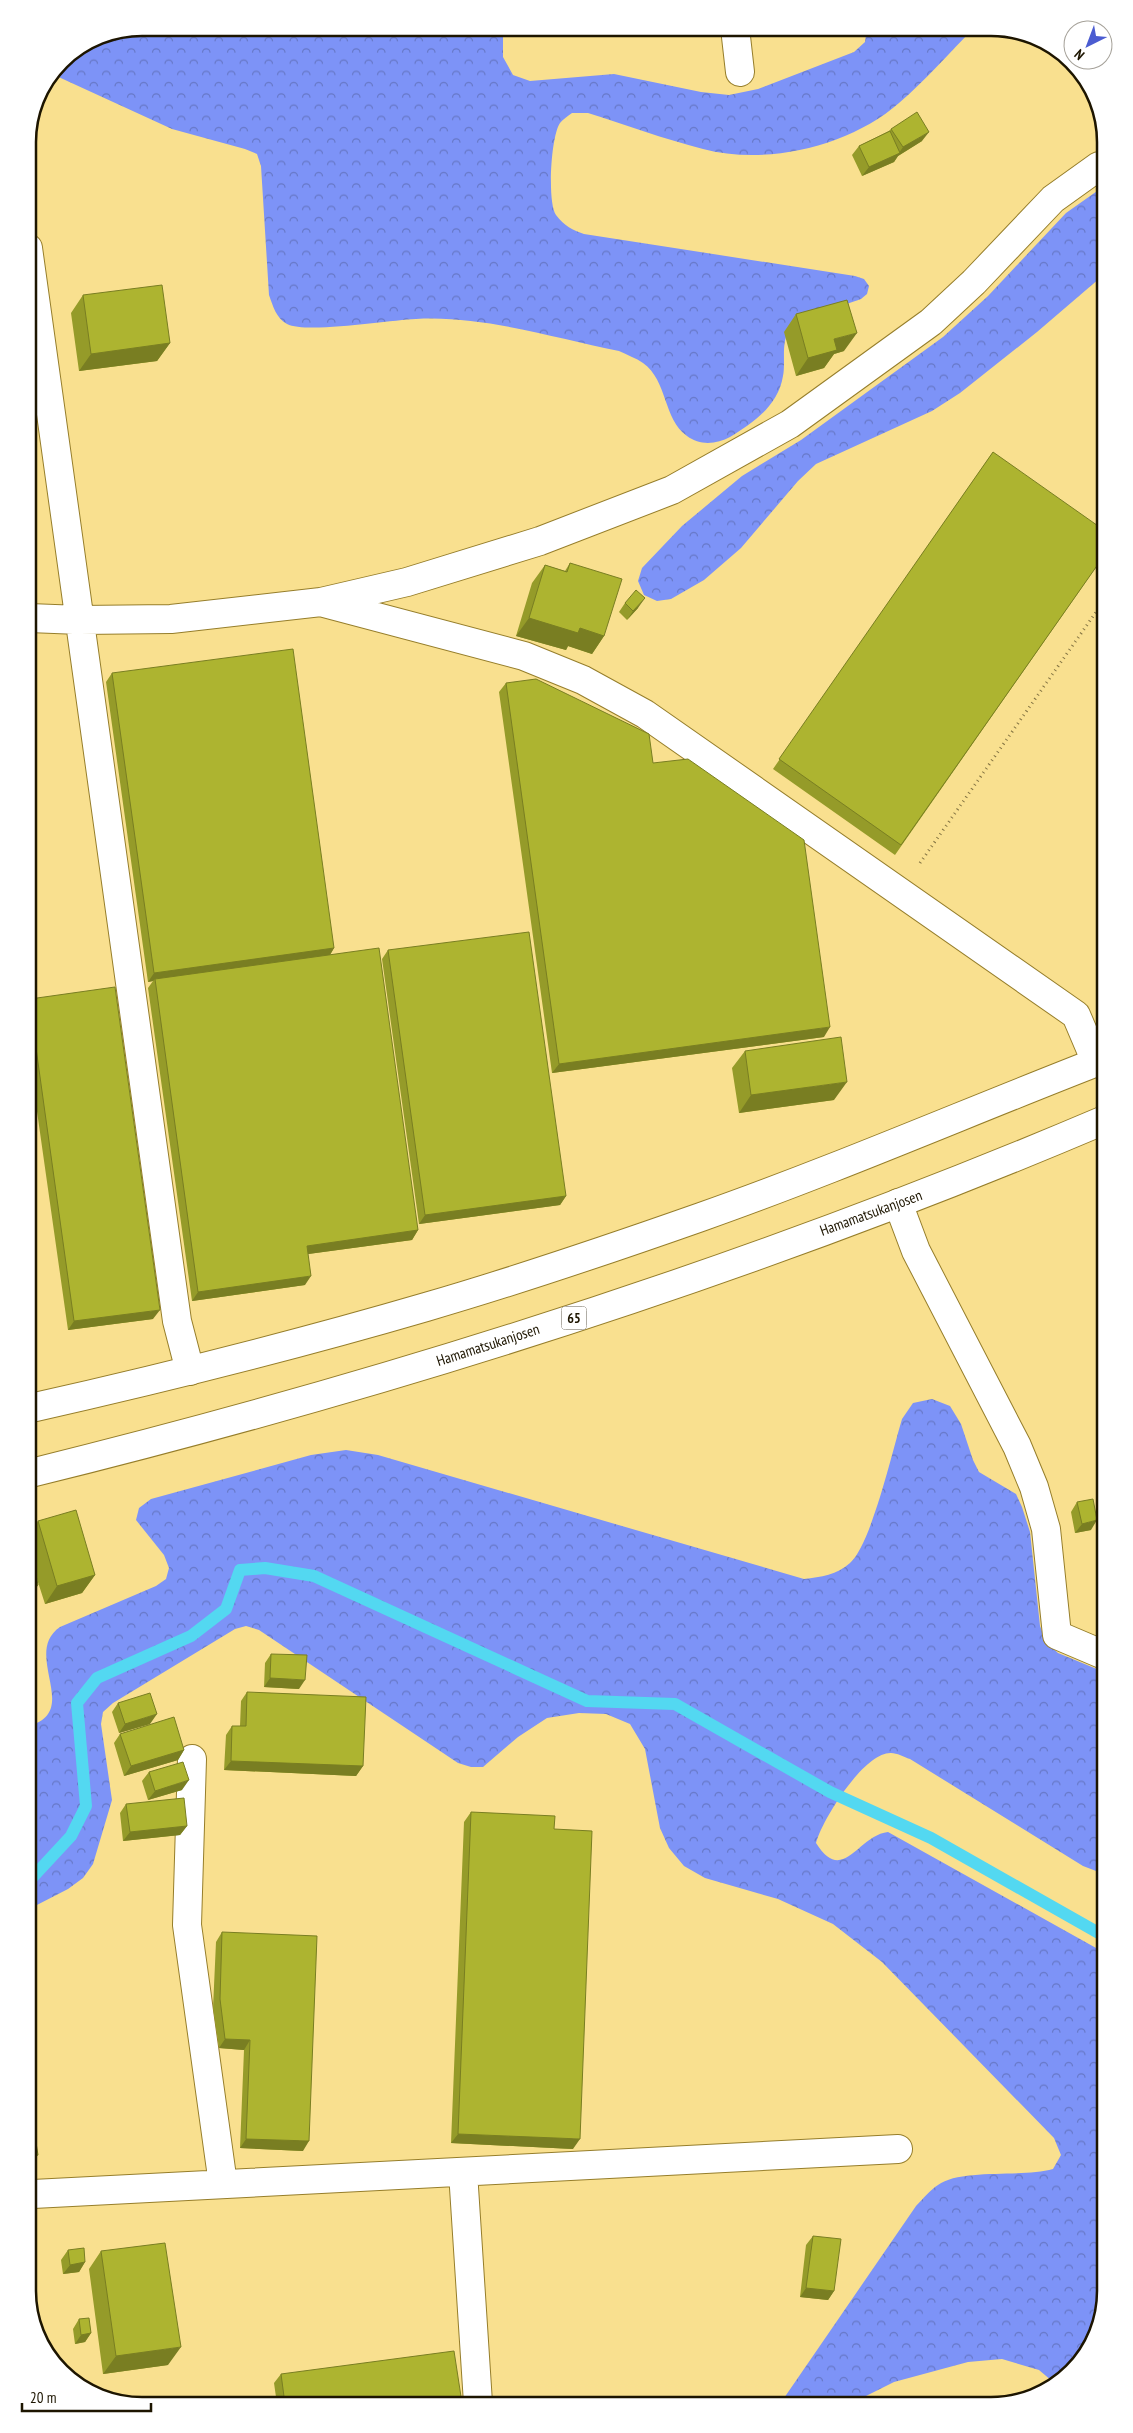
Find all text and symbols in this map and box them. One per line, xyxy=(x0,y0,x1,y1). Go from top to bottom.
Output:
north arrow xyxy=(1063,20,1113,70)
text: N xyxy=(1070,45,1088,64)
street label: Hamamatsukanjosen xyxy=(817,1185,924,1240)
road number: 65 xyxy=(562,1306,586,1330)
street label: Hamamatsukanjosen xyxy=(434,1319,542,1370)
scale bar xyxy=(22,2380,151,2412)
text: 20 m xyxy=(30,2388,56,2407)

